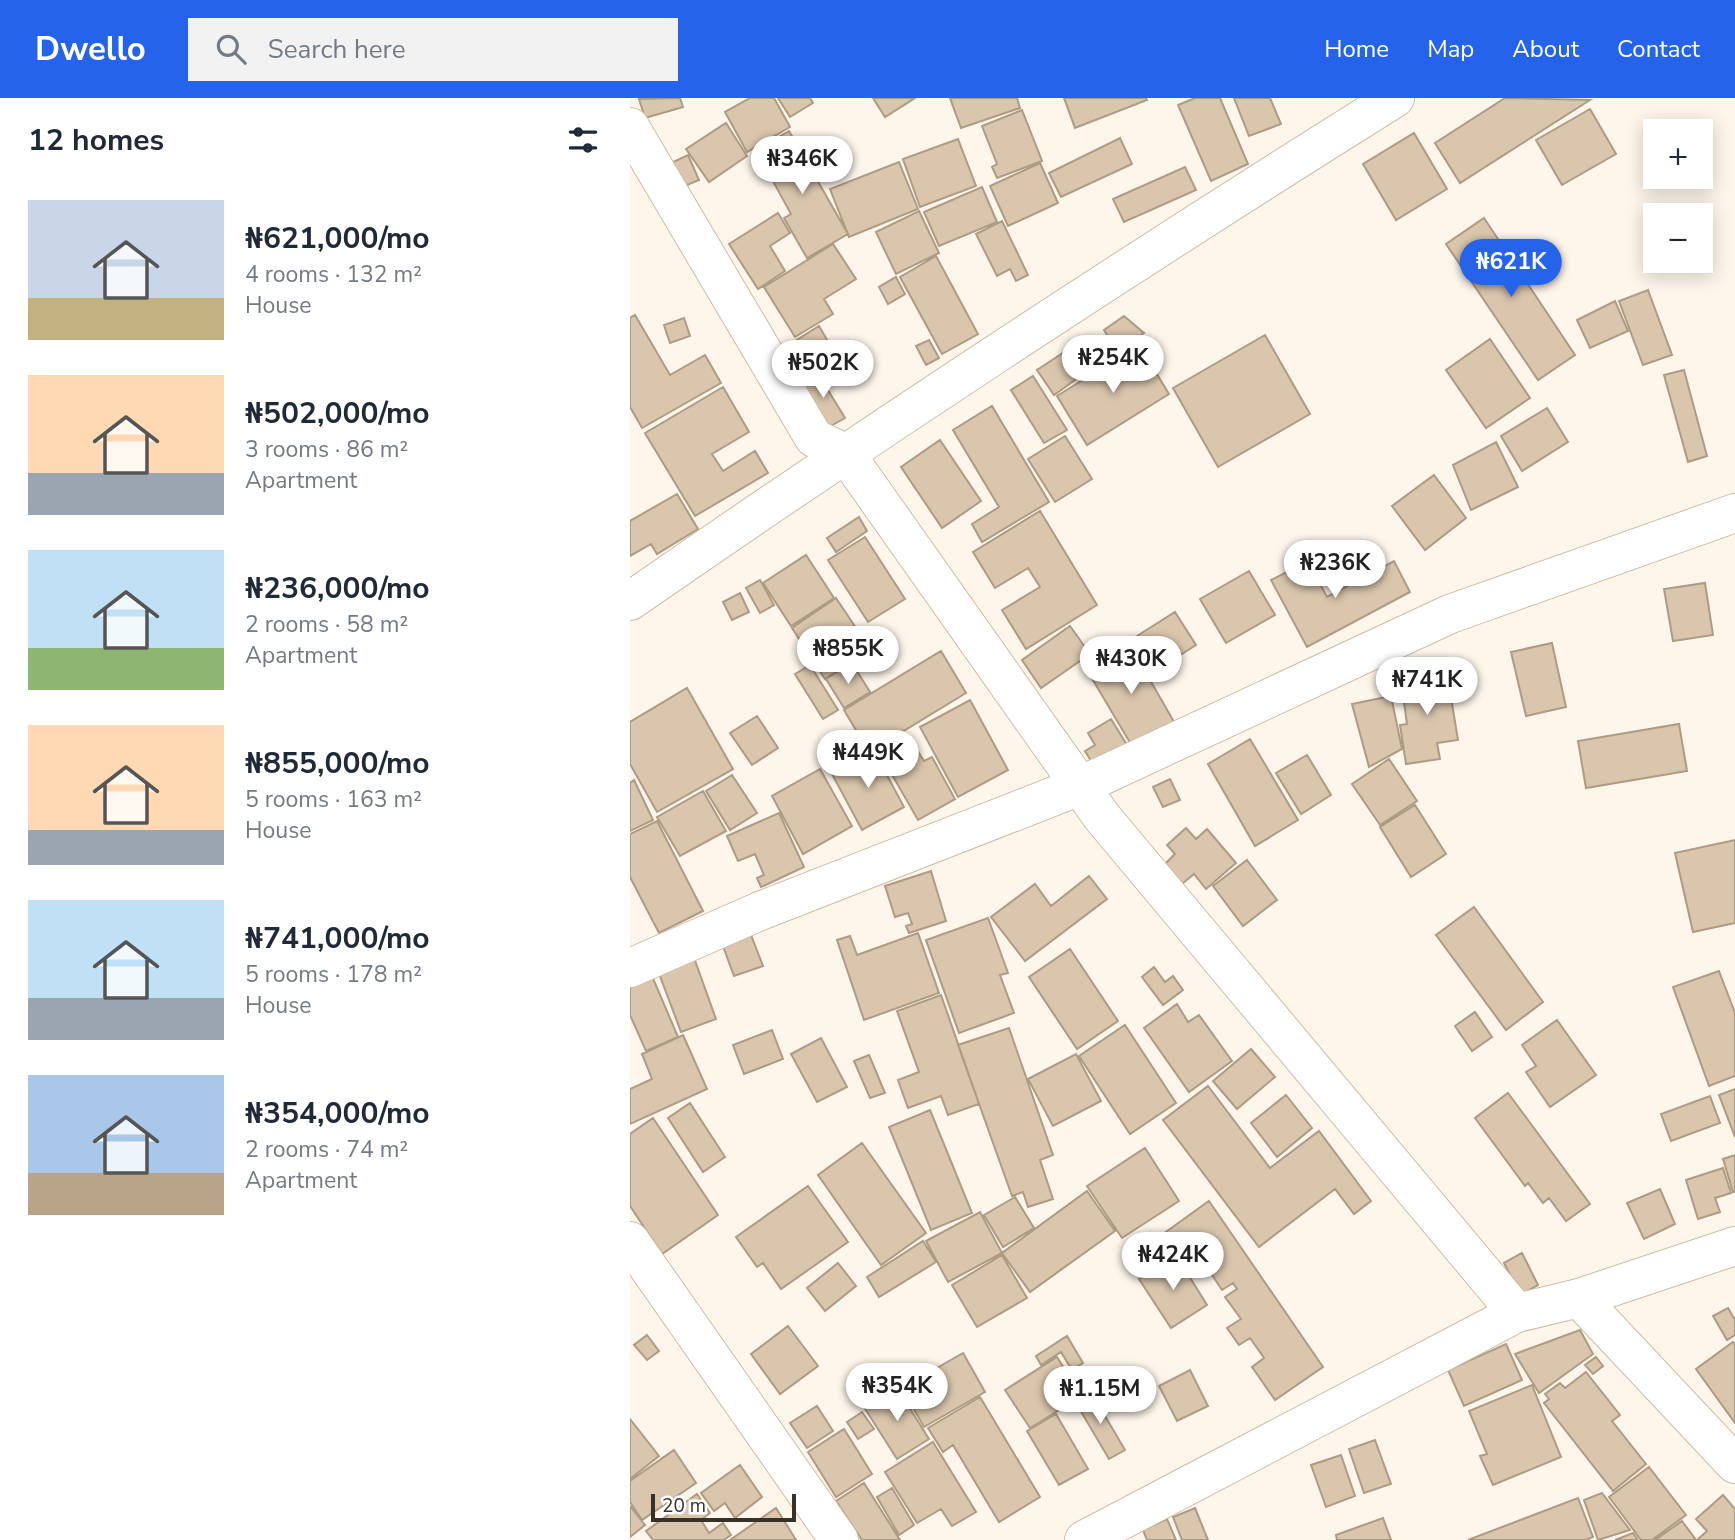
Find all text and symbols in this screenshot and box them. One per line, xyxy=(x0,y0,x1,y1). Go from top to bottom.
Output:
search box xyxy=(188,18,678,81)
text: Dwello xyxy=(35,27,146,72)
icon: search xyxy=(212,30,250,68)
text: Search here xyxy=(268,32,406,67)
text: Home xyxy=(1324,33,1389,65)
text: Map xyxy=(1427,33,1474,65)
text: About xyxy=(1512,33,1579,65)
text: Contact xyxy=(1617,33,1700,65)
map controls xyxy=(1643,119,1713,273)
button: + xyxy=(1643,119,1713,189)
text: 12 homes xyxy=(28,120,164,161)
icon: filters xyxy=(564,121,602,159)
pin: ₦346K xyxy=(753,136,851,196)
text: ₦346K xyxy=(767,143,837,174)
button: − xyxy=(1643,203,1713,273)
text: ₦621,000/mo xyxy=(245,218,430,259)
icon: home xyxy=(84,228,168,312)
pin: ₦621K xyxy=(1462,240,1560,299)
text: ₦621K xyxy=(1476,246,1546,277)
text: 4 rooms · 132 m² xyxy=(245,259,422,290)
text: House xyxy=(245,290,312,321)
pin: ₦254K xyxy=(1064,336,1162,395)
pin: ₦502K xyxy=(774,341,872,400)
text: ₦254K xyxy=(1078,342,1148,373)
text: ₦502K xyxy=(788,347,858,378)
text: ₦502,000/mo xyxy=(245,393,430,434)
icon: home xyxy=(84,403,168,487)
text: 3 rooms · 86 m² xyxy=(245,434,408,465)
text: Apartment xyxy=(245,465,357,496)
pin: ₦236K xyxy=(1286,540,1384,600)
text: ₦236K xyxy=(1300,547,1370,578)
text: ₦236,000/mo xyxy=(245,568,430,609)
icon: home xyxy=(84,578,168,662)
text: 2 rooms · 58 m² xyxy=(245,609,408,640)
pin: ₦855K xyxy=(799,626,897,686)
text: ₦855K xyxy=(813,633,883,664)
pin: ₦430K xyxy=(1082,636,1180,696)
text: Apartment xyxy=(245,640,357,671)
text: ₦430K xyxy=(1096,643,1166,674)
pin: ₦741K xyxy=(1378,658,1476,717)
text: ₦741K xyxy=(1392,664,1462,695)
pin: ₦449K xyxy=(819,730,917,790)
text: ₦449K xyxy=(833,737,903,768)
text: ₦855,000/mo xyxy=(245,743,430,784)
icon: home xyxy=(84,753,168,837)
text: 5 rooms · 163 m² xyxy=(245,784,422,815)
text: House xyxy=(245,815,312,846)
text: ₦741,000/mo xyxy=(245,918,430,959)
icon: home xyxy=(84,928,168,1012)
text: 5 rooms · 178 m² xyxy=(245,959,422,990)
text: House xyxy=(245,990,312,1021)
text: ₦354,000/mo xyxy=(245,1093,430,1134)
icon: home xyxy=(84,1103,168,1187)
text: 2 rooms · 74 m² xyxy=(245,1134,408,1165)
text: Apartment xyxy=(245,1165,357,1196)
pin: ₦424K xyxy=(1124,1232,1222,1292)
text: ₦424K xyxy=(1138,1239,1208,1270)
pin: ₦354K xyxy=(848,1364,946,1423)
pin: ₦1.15M xyxy=(1043,1366,1157,1426)
text: ₦354K xyxy=(862,1370,932,1401)
text: ₦1.15M xyxy=(1060,1373,1140,1404)
scale bar xyxy=(651,1491,796,1523)
text: 20 m xyxy=(662,1493,706,1519)

